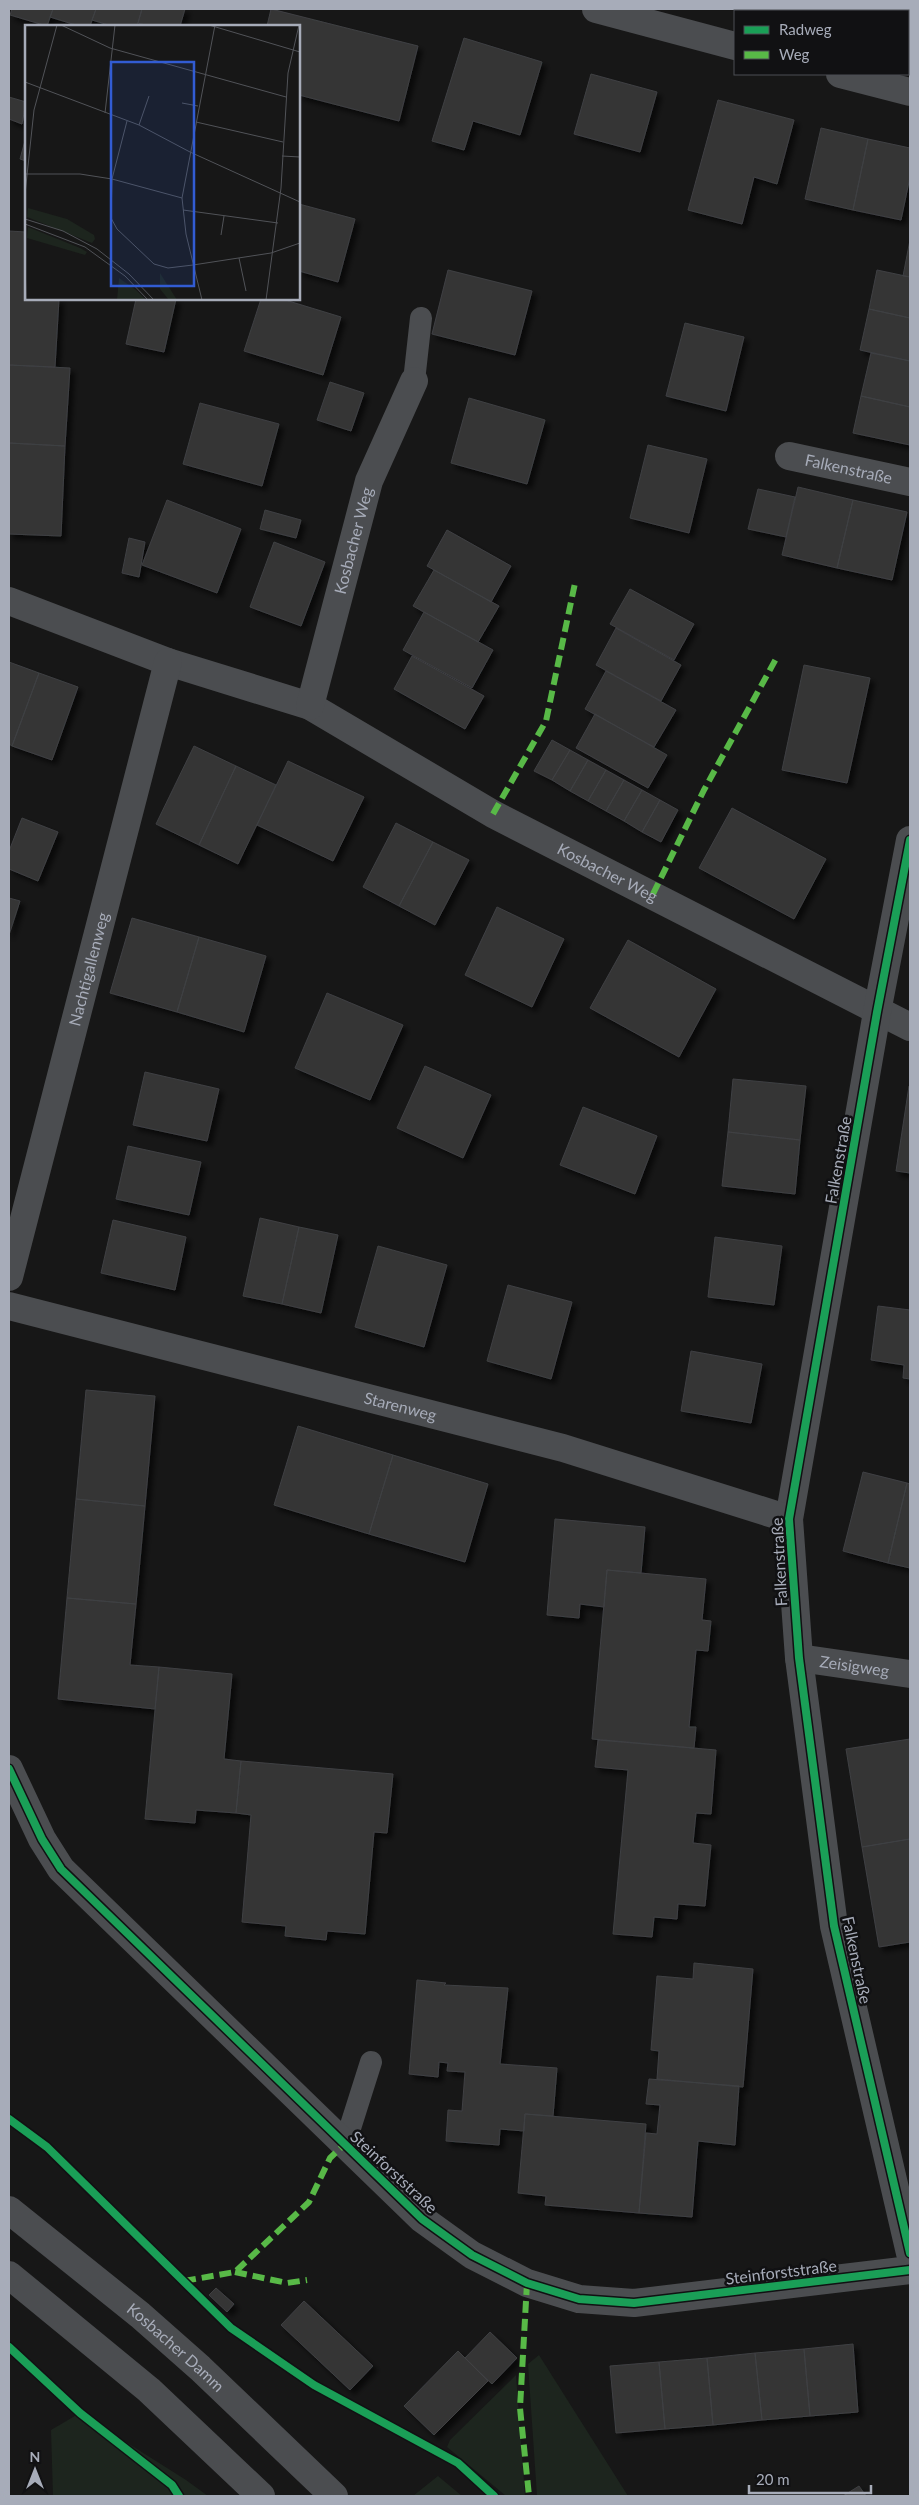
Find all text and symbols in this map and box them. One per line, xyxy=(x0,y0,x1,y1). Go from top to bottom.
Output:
legend xyxy=(734,10,909,75)
text: Radweg xyxy=(779,20,832,38)
inset map xyxy=(25,25,300,300)
text: Weg xyxy=(779,45,810,63)
street label: Falkenstraße xyxy=(803,450,894,487)
street label: Kosbacher Weg xyxy=(330,485,376,596)
street label: Kosbacher Weg xyxy=(554,839,661,905)
street label: Nachtigallenweg xyxy=(64,910,112,1028)
street label: Falkenstraße xyxy=(820,1115,855,1205)
street label: Starenweg xyxy=(362,1387,439,1424)
street label: Falkenstraße xyxy=(767,1517,790,1607)
street label: Zeisigweg xyxy=(819,1651,890,1680)
street label: Falkenstraße xyxy=(839,1915,876,2005)
street label: Steinforststraße xyxy=(347,2126,442,2217)
street label: Steinforststraße xyxy=(724,2255,838,2288)
street label: Kosbacher Damm xyxy=(124,2299,229,2395)
north arrow xyxy=(10,2445,60,2495)
text: N xyxy=(30,2448,40,2465)
scale bar xyxy=(749,2462,872,2494)
text: 20 m xyxy=(756,2470,790,2488)

